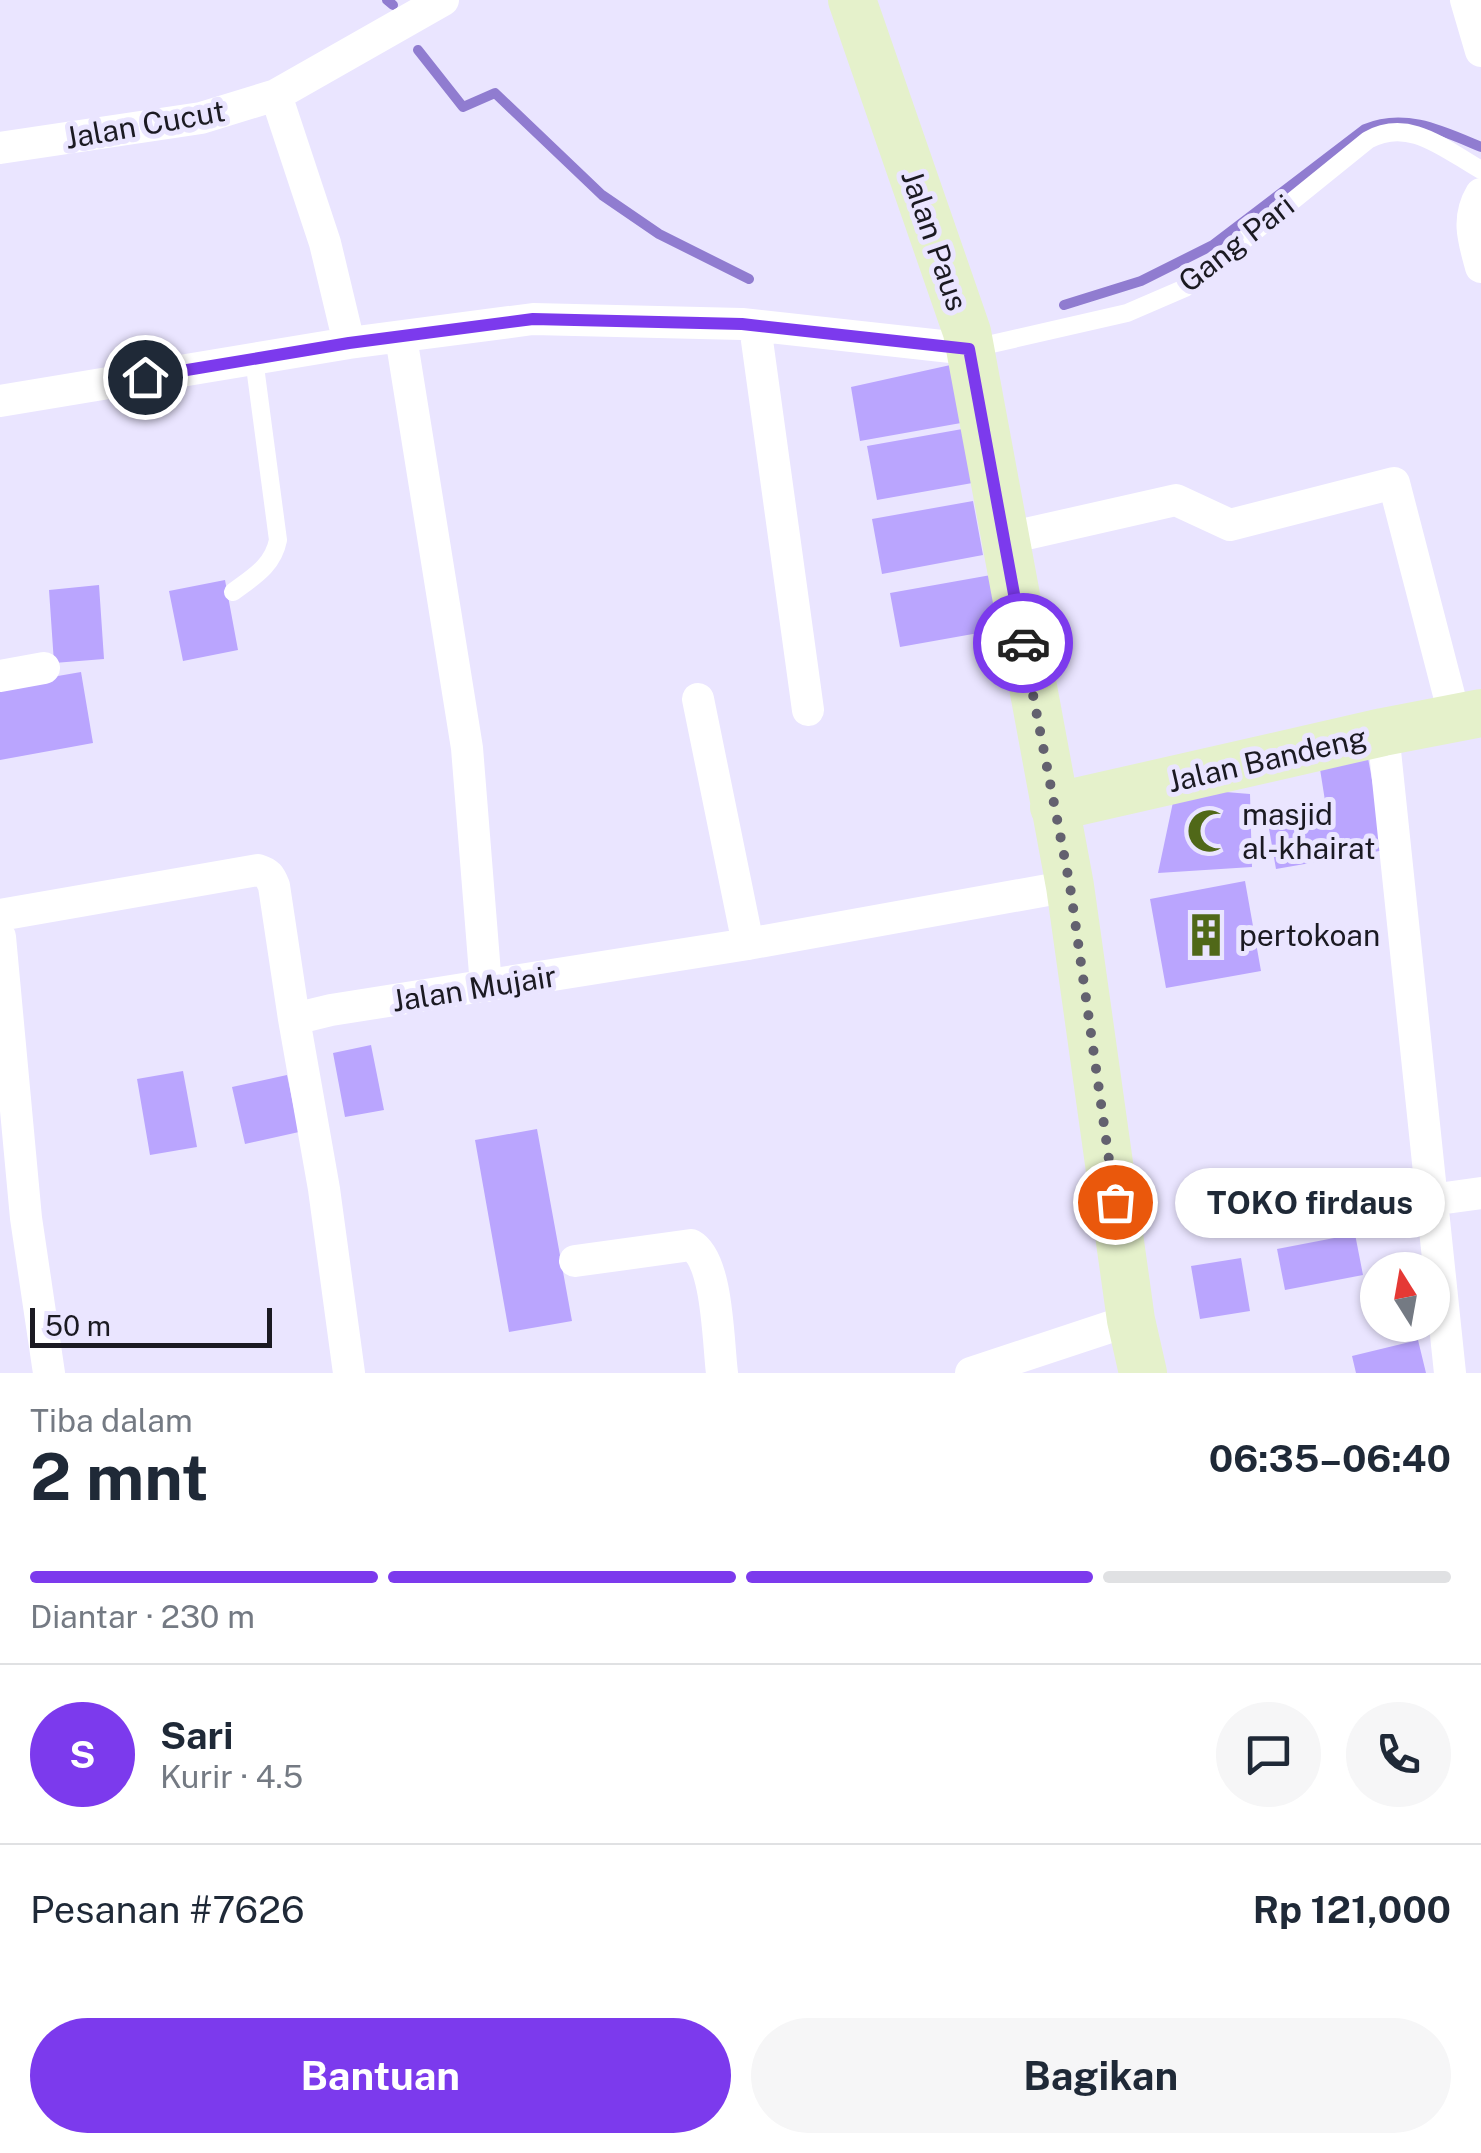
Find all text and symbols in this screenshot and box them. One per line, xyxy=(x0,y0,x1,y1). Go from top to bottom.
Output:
street label: Jalan Cucut xyxy=(62,92,228,156)
street label: Jalan Paus xyxy=(894,165,976,315)
street label: Gang Pari xyxy=(1171,187,1301,299)
pin xyxy=(103,335,188,420)
icon: home xyxy=(118,350,173,405)
courier xyxy=(973,593,1073,693)
icon: car xyxy=(996,616,1051,671)
street label: Jalan Bandeng xyxy=(1164,719,1370,799)
place label: masjid al-khairat xyxy=(1242,796,1376,866)
mosque icon: masjid al-khairat xyxy=(1185,807,1233,855)
building icon: pertokoan xyxy=(1182,911,1230,959)
place label: pertokoan xyxy=(1239,917,1380,953)
street label: Jalan Mujair xyxy=(389,957,559,1019)
pin xyxy=(1073,1160,1158,1245)
callout: TOKO firdaus xyxy=(1175,1167,1445,1237)
icon: bag xyxy=(1088,1175,1143,1230)
text: TOKO firdaus xyxy=(1207,1184,1413,1221)
north arrow xyxy=(1360,1252,1450,1342)
map controls xyxy=(1360,1252,1450,1342)
scale bar xyxy=(30,1303,272,1348)
text: 50 m xyxy=(45,1309,111,1342)
text: Tiba dalam xyxy=(30,1402,193,1439)
text: 06:35–06:40 xyxy=(1209,1436,1451,1481)
text: 2 mnt xyxy=(30,1438,209,1515)
text: Diantar · 230 m xyxy=(30,1598,255,1635)
button: chat xyxy=(1216,1702,1321,1807)
button: phone xyxy=(1346,1702,1451,1807)
text: Sari xyxy=(160,1713,233,1758)
text: S xyxy=(69,1732,96,1777)
text: Kurir · 4.5 xyxy=(160,1758,303,1795)
text: Pesanan #7626 xyxy=(30,1887,305,1932)
text: Rp 121,000 xyxy=(1253,1887,1451,1932)
button: Bantuan xyxy=(30,2018,731,2133)
button: Bagikan xyxy=(751,2018,1451,2133)

